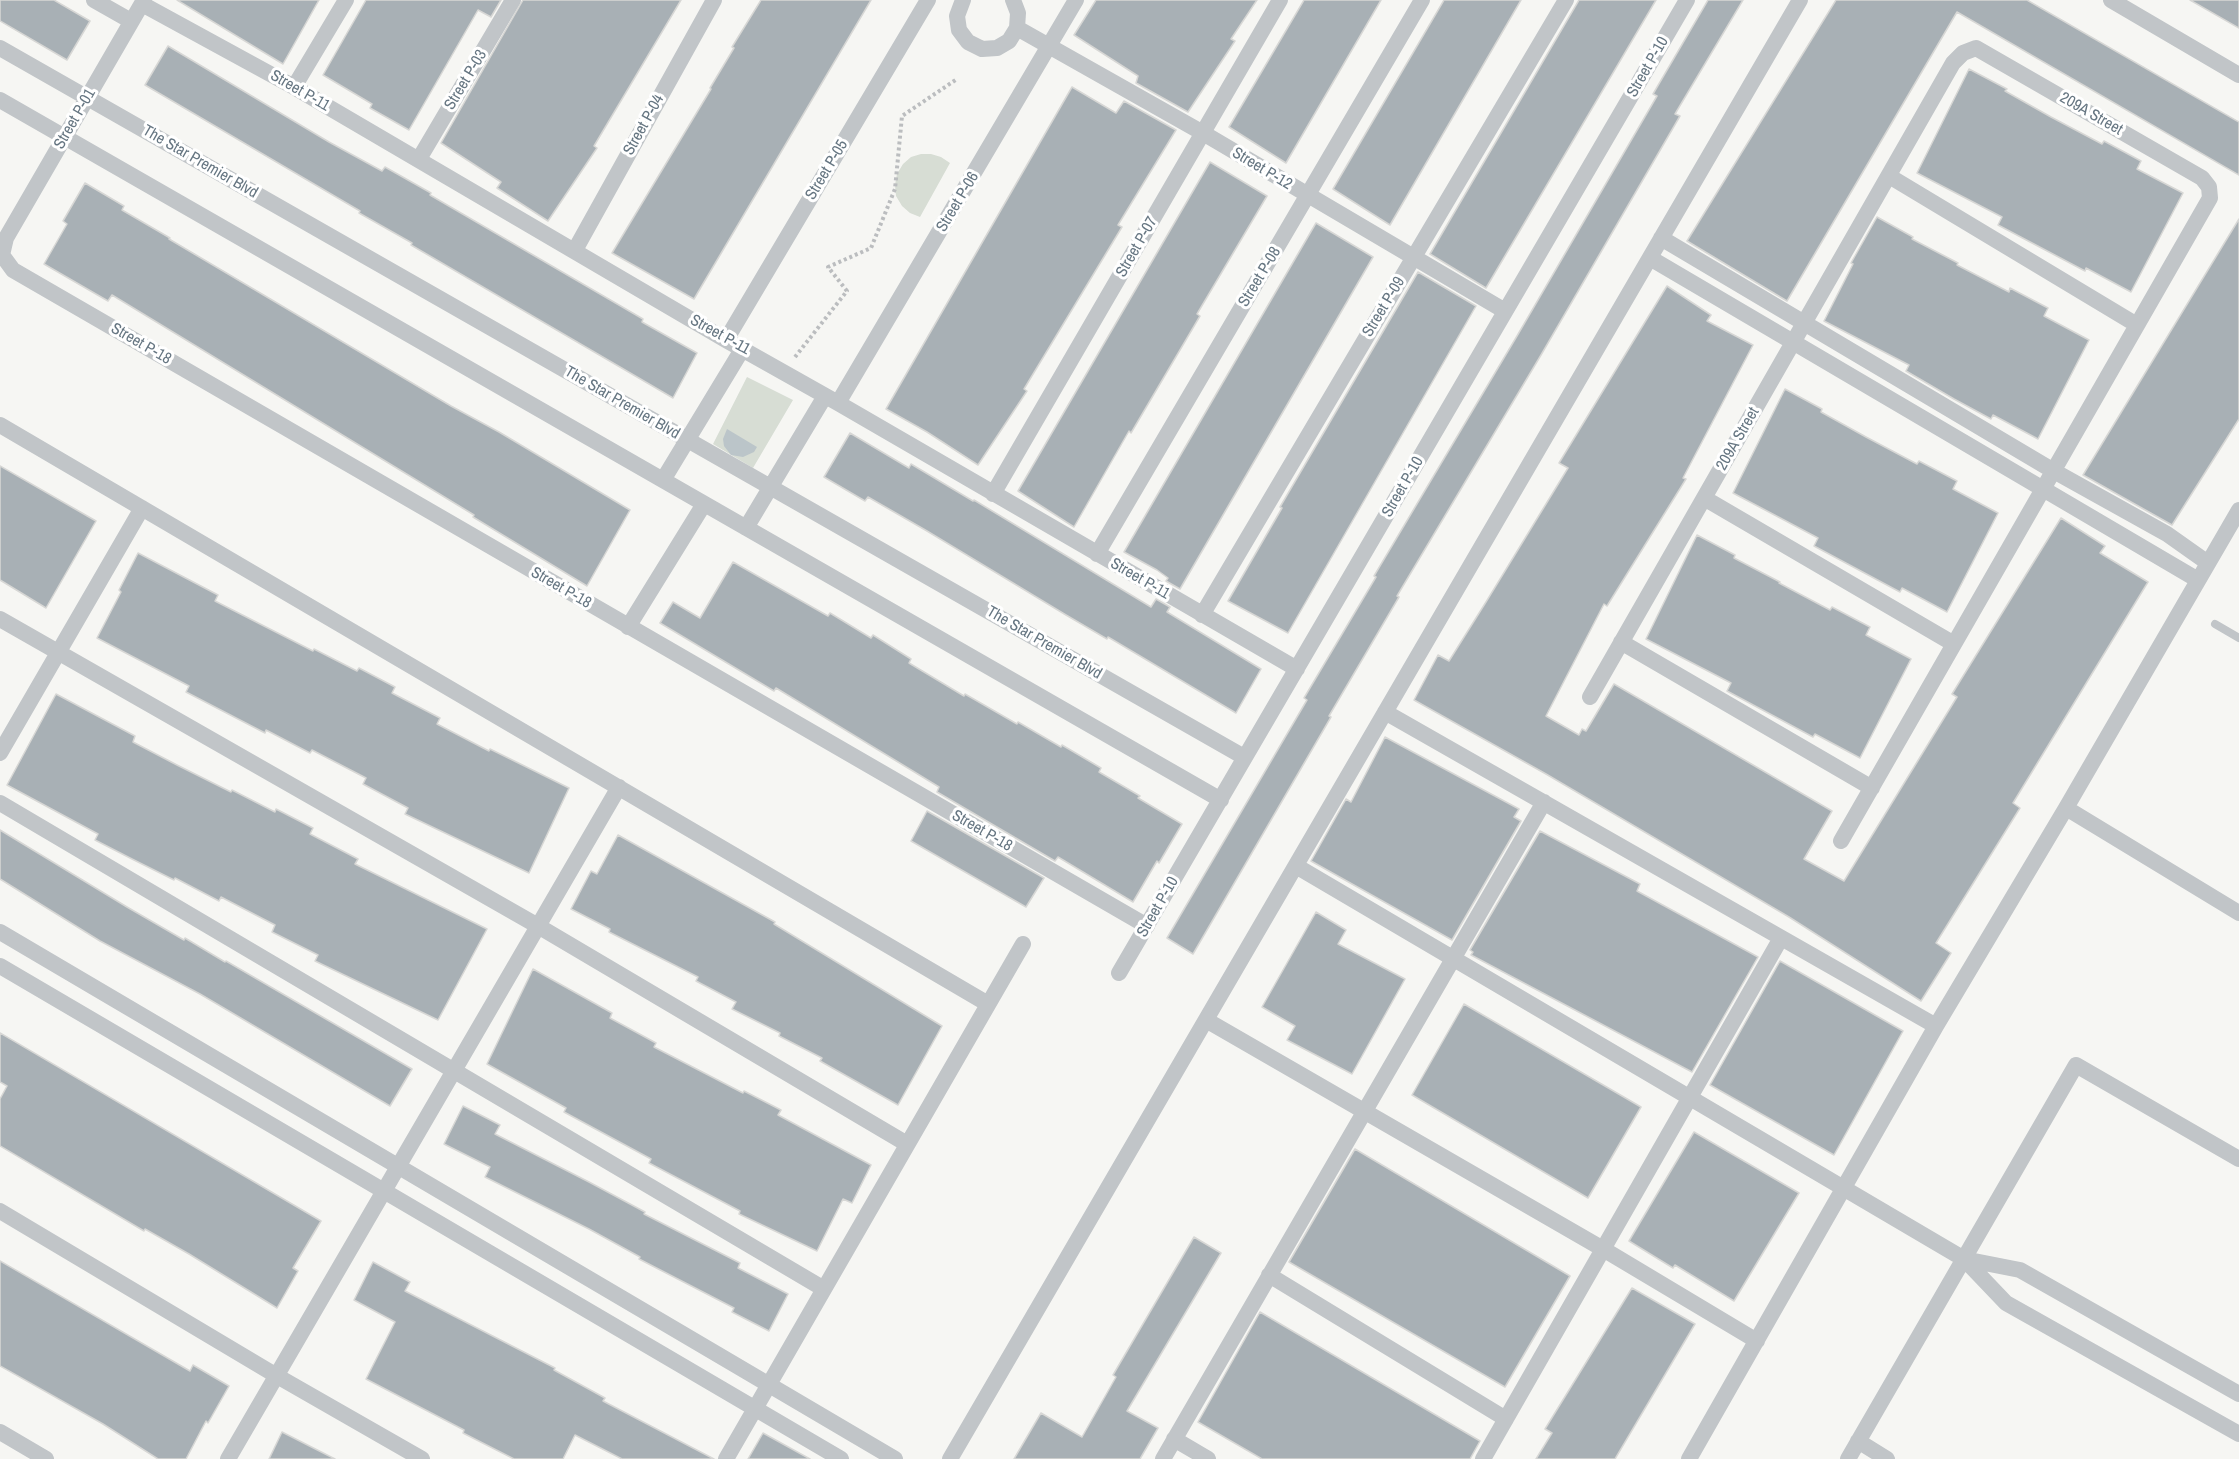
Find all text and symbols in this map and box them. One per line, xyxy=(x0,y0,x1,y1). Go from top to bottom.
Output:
street label: Street P-10 xyxy=(1623,33,1673,101)
street label: Street P-03 xyxy=(441,47,491,113)
street label: Street P-11 xyxy=(267,66,333,116)
street label: Street P-01 xyxy=(50,85,100,153)
street label: 209A Street xyxy=(2056,88,2126,140)
street label: Street P-04 xyxy=(620,91,668,159)
street label: The Star Premier Blvd xyxy=(139,121,261,203)
street label: Street P-05 xyxy=(802,137,852,203)
street label: Street P-12 xyxy=(1229,144,1295,194)
street label: Street P-06 xyxy=(933,169,983,235)
street label: Street P-07 xyxy=(1112,213,1162,281)
street label: Street P-08 xyxy=(1235,244,1285,310)
street label: Street P-09 xyxy=(1359,274,1409,340)
street label: Street P-11 xyxy=(687,311,753,359)
street label: Street P-18 xyxy=(107,319,175,369)
street label: The Star Premier Blvd xyxy=(561,362,683,444)
street label: 209A Street xyxy=(1712,404,1764,474)
street label: Street P-10 xyxy=(1378,453,1428,521)
street label: Street P-11 xyxy=(1107,554,1173,604)
street label: Street P-18 xyxy=(527,563,595,613)
street label: The Star Premier Blvd xyxy=(983,602,1105,684)
street label: Street P-18 xyxy=(948,806,1016,856)
street label: Street P-10 xyxy=(1133,873,1183,941)

